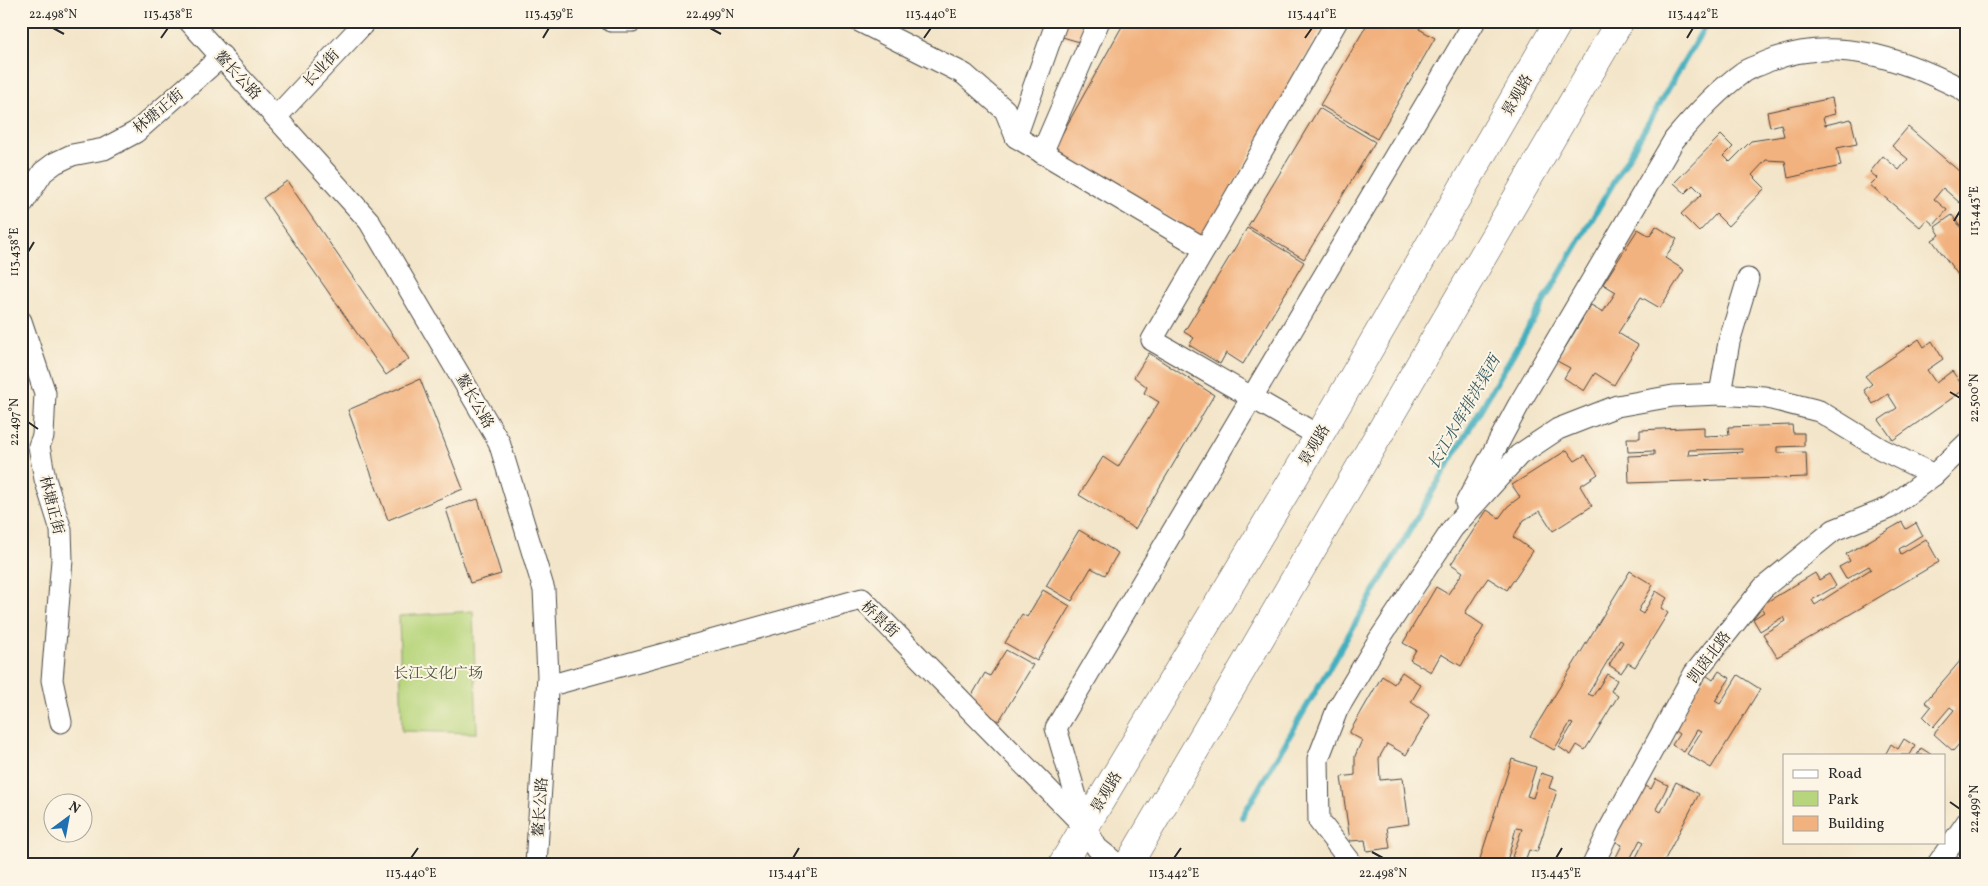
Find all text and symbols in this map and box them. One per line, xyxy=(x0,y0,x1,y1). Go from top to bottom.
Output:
text: 22.498°N xyxy=(29,7,77,23)
text: 113.438°E xyxy=(144,7,192,23)
text: 113.439°E xyxy=(525,7,573,23)
text: 22.499°N xyxy=(686,7,734,23)
text: 113.440°E xyxy=(905,7,957,23)
text: 113.441°E xyxy=(1288,7,1336,23)
text: 113.442°E xyxy=(1668,7,1718,23)
street label: 长业街 xyxy=(299,45,345,93)
street label: 鳌长公路 xyxy=(209,47,265,105)
street label: 景观路 xyxy=(1498,71,1539,120)
street label: 林塘正街 xyxy=(129,85,189,139)
text: 113.443°E xyxy=(1967,186,1983,236)
text: 113.438°E xyxy=(7,228,23,276)
water label: 长江水库排洪渠西 xyxy=(1423,349,1508,474)
street label: 鳌长公路 xyxy=(450,371,498,433)
text: 22.500°N xyxy=(1967,373,1983,422)
text: 22.497°N xyxy=(7,398,23,446)
street label: 景观路 xyxy=(1295,421,1336,470)
street label: 林塘正街 xyxy=(33,474,68,537)
street label: 桥景街 xyxy=(855,597,903,643)
street label: 凯茵北路 xyxy=(1684,628,1737,688)
park label: 长江文化广场 xyxy=(393,664,483,685)
legend xyxy=(1783,754,1946,844)
text: Road xyxy=(1828,764,1862,785)
street label: 景观路 xyxy=(1087,768,1128,817)
street label: 鳌长公路 xyxy=(529,776,554,838)
text: 22.499°N xyxy=(1967,785,1983,833)
text: Park xyxy=(1828,790,1859,811)
north arrow xyxy=(42,794,92,844)
text: N xyxy=(65,797,83,819)
text: Building xyxy=(1828,814,1885,835)
text: 113.440°E xyxy=(385,866,437,882)
text: 113.441°E xyxy=(769,866,817,882)
text: 113.442°E xyxy=(1149,866,1199,882)
text: 22.498°N xyxy=(1359,866,1407,882)
text: 113.443°E xyxy=(1531,866,1581,882)

